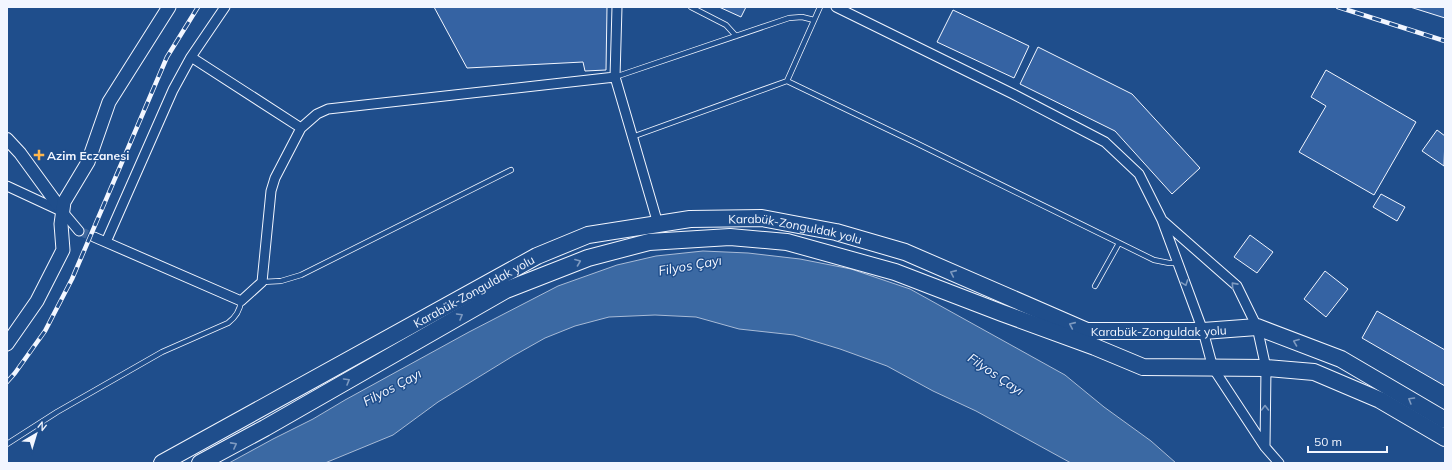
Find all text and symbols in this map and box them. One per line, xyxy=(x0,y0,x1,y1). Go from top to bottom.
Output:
place label: Azim Eczanesi xyxy=(47,148,129,163)
marker: Azim Eczanesi xyxy=(34,150,44,160)
street label: Karabük-Zonguldak yolu xyxy=(728,211,864,247)
street label: Karabük-Zonguldak yolu xyxy=(410,252,537,330)
water label: Filyos Çayı xyxy=(657,252,723,278)
one-way arrow xyxy=(574,259,581,267)
one-way arrow xyxy=(949,270,957,278)
one-way arrow xyxy=(1181,280,1189,287)
one-way arrow xyxy=(1232,282,1239,290)
one-way arrow xyxy=(456,314,463,321)
one-way arrow xyxy=(1069,322,1076,330)
street label: Karabük-Zonguldak yolu xyxy=(1091,322,1227,339)
one-way arrow xyxy=(1292,338,1299,346)
water label: Filyos Çayı xyxy=(965,349,1027,399)
water label: Filyos Çayı xyxy=(360,365,424,409)
one-way arrow xyxy=(343,378,350,385)
one-way arrow xyxy=(1408,398,1415,405)
one-way arrow xyxy=(1261,405,1269,411)
north arrow xyxy=(16,414,56,454)
text: N xyxy=(35,418,50,434)
scale bar xyxy=(1308,428,1387,454)
text: 50 m xyxy=(1314,434,1342,449)
one-way arrow xyxy=(230,442,237,449)

